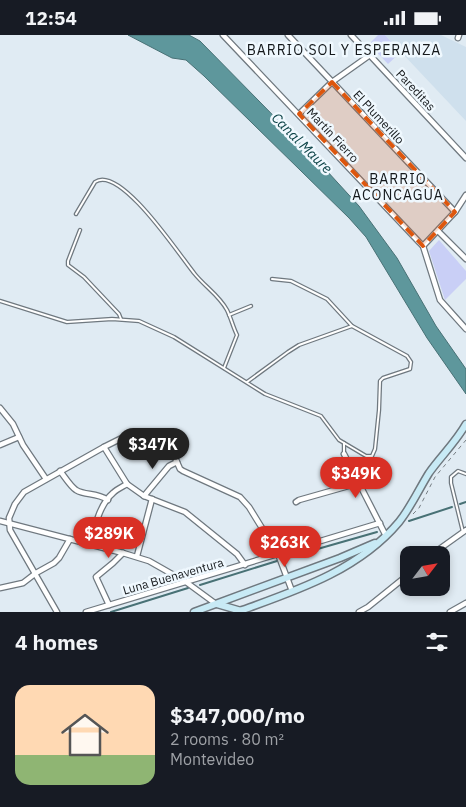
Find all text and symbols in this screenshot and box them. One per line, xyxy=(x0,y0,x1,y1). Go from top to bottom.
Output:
text: 12:54 xyxy=(25,6,77,30)
district label: BARRIO SOL Y ESPERANZA xyxy=(247,41,441,59)
street label: Pareditas xyxy=(393,66,439,114)
street label: El Plumerillo xyxy=(350,87,408,147)
street label: Martín Fierro xyxy=(304,105,362,166)
water label: Canal Maure xyxy=(268,109,336,177)
district label: BARRIO ACONCAGUA xyxy=(352,170,444,204)
pin: $347K xyxy=(118,427,188,470)
text: $347K xyxy=(128,434,178,454)
pin: $349K xyxy=(321,457,391,499)
text: $349K xyxy=(331,463,381,483)
pin: $289K xyxy=(74,517,144,559)
text: $289K xyxy=(84,523,134,543)
pin: $263K xyxy=(250,525,320,568)
text: $263K xyxy=(260,532,310,552)
north arrow xyxy=(400,546,450,596)
map controls xyxy=(400,546,450,596)
street label: Luna Buenaventura xyxy=(121,554,226,598)
text: 4 homes xyxy=(15,628,98,656)
icon: filters xyxy=(423,628,451,656)
text: $347,000/mo xyxy=(170,701,305,729)
icon: home xyxy=(55,705,115,765)
text: 2 rooms · 80 m² xyxy=(170,729,284,749)
text: Montevideo xyxy=(170,749,254,769)

